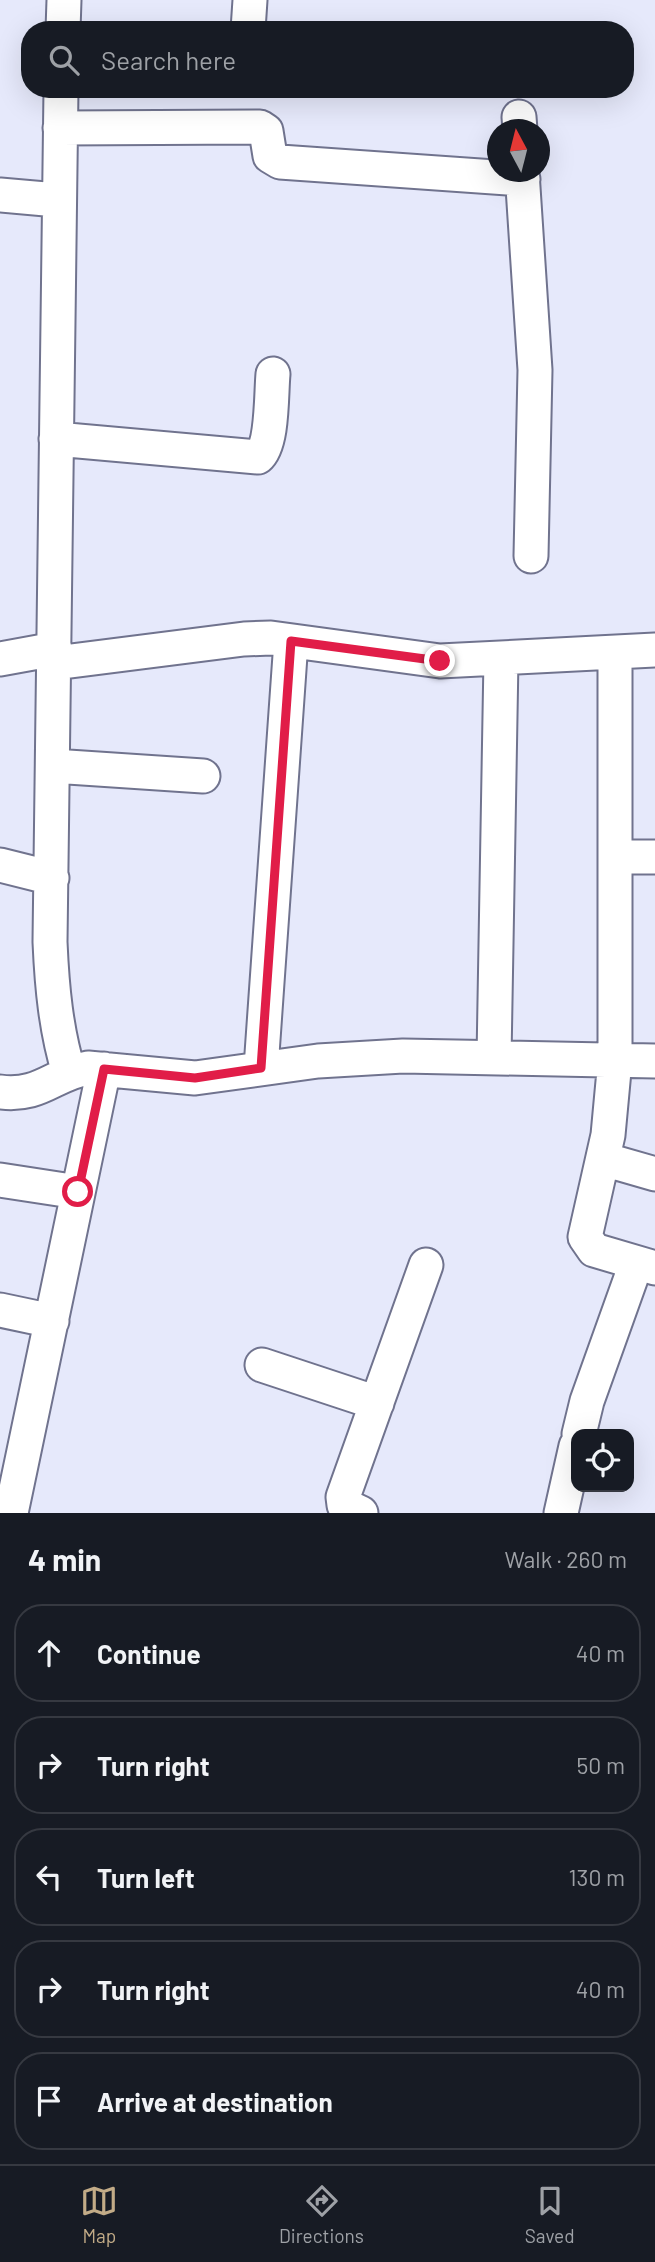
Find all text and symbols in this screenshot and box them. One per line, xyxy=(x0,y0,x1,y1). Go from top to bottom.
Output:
search box xyxy=(21,21,634,98)
icon: search xyxy=(45,41,83,79)
text: Search here xyxy=(101,44,236,75)
north arrow xyxy=(487,119,550,182)
route end xyxy=(424,645,455,676)
route start xyxy=(62,1176,93,1207)
map controls xyxy=(571,1429,634,1492)
button: locate xyxy=(571,1429,634,1492)
text: 4 min xyxy=(28,1541,101,1577)
text: Walk · 260 m xyxy=(505,1545,627,1573)
icon: ahead xyxy=(30,1634,68,1672)
text: Continue xyxy=(97,1638,201,1669)
text: 40 m xyxy=(576,1639,625,1667)
icon: right xyxy=(30,1746,68,1784)
text: Turn right xyxy=(97,1750,210,1781)
text: 50 m xyxy=(577,1751,625,1779)
icon: left xyxy=(30,1858,68,1896)
text: Turn left xyxy=(97,1862,195,1893)
text: 130 m xyxy=(568,1863,625,1891)
icon: right xyxy=(30,1970,68,2008)
text: Turn right xyxy=(97,1974,210,2005)
text: 40 m xyxy=(576,1975,625,2003)
icon: arrive xyxy=(30,2082,68,2120)
text: Arrive at destination xyxy=(97,2086,333,2117)
tab: Map xyxy=(80,2182,118,2247)
tab: Directions xyxy=(279,2182,364,2247)
tab: Saved xyxy=(525,2182,575,2247)

